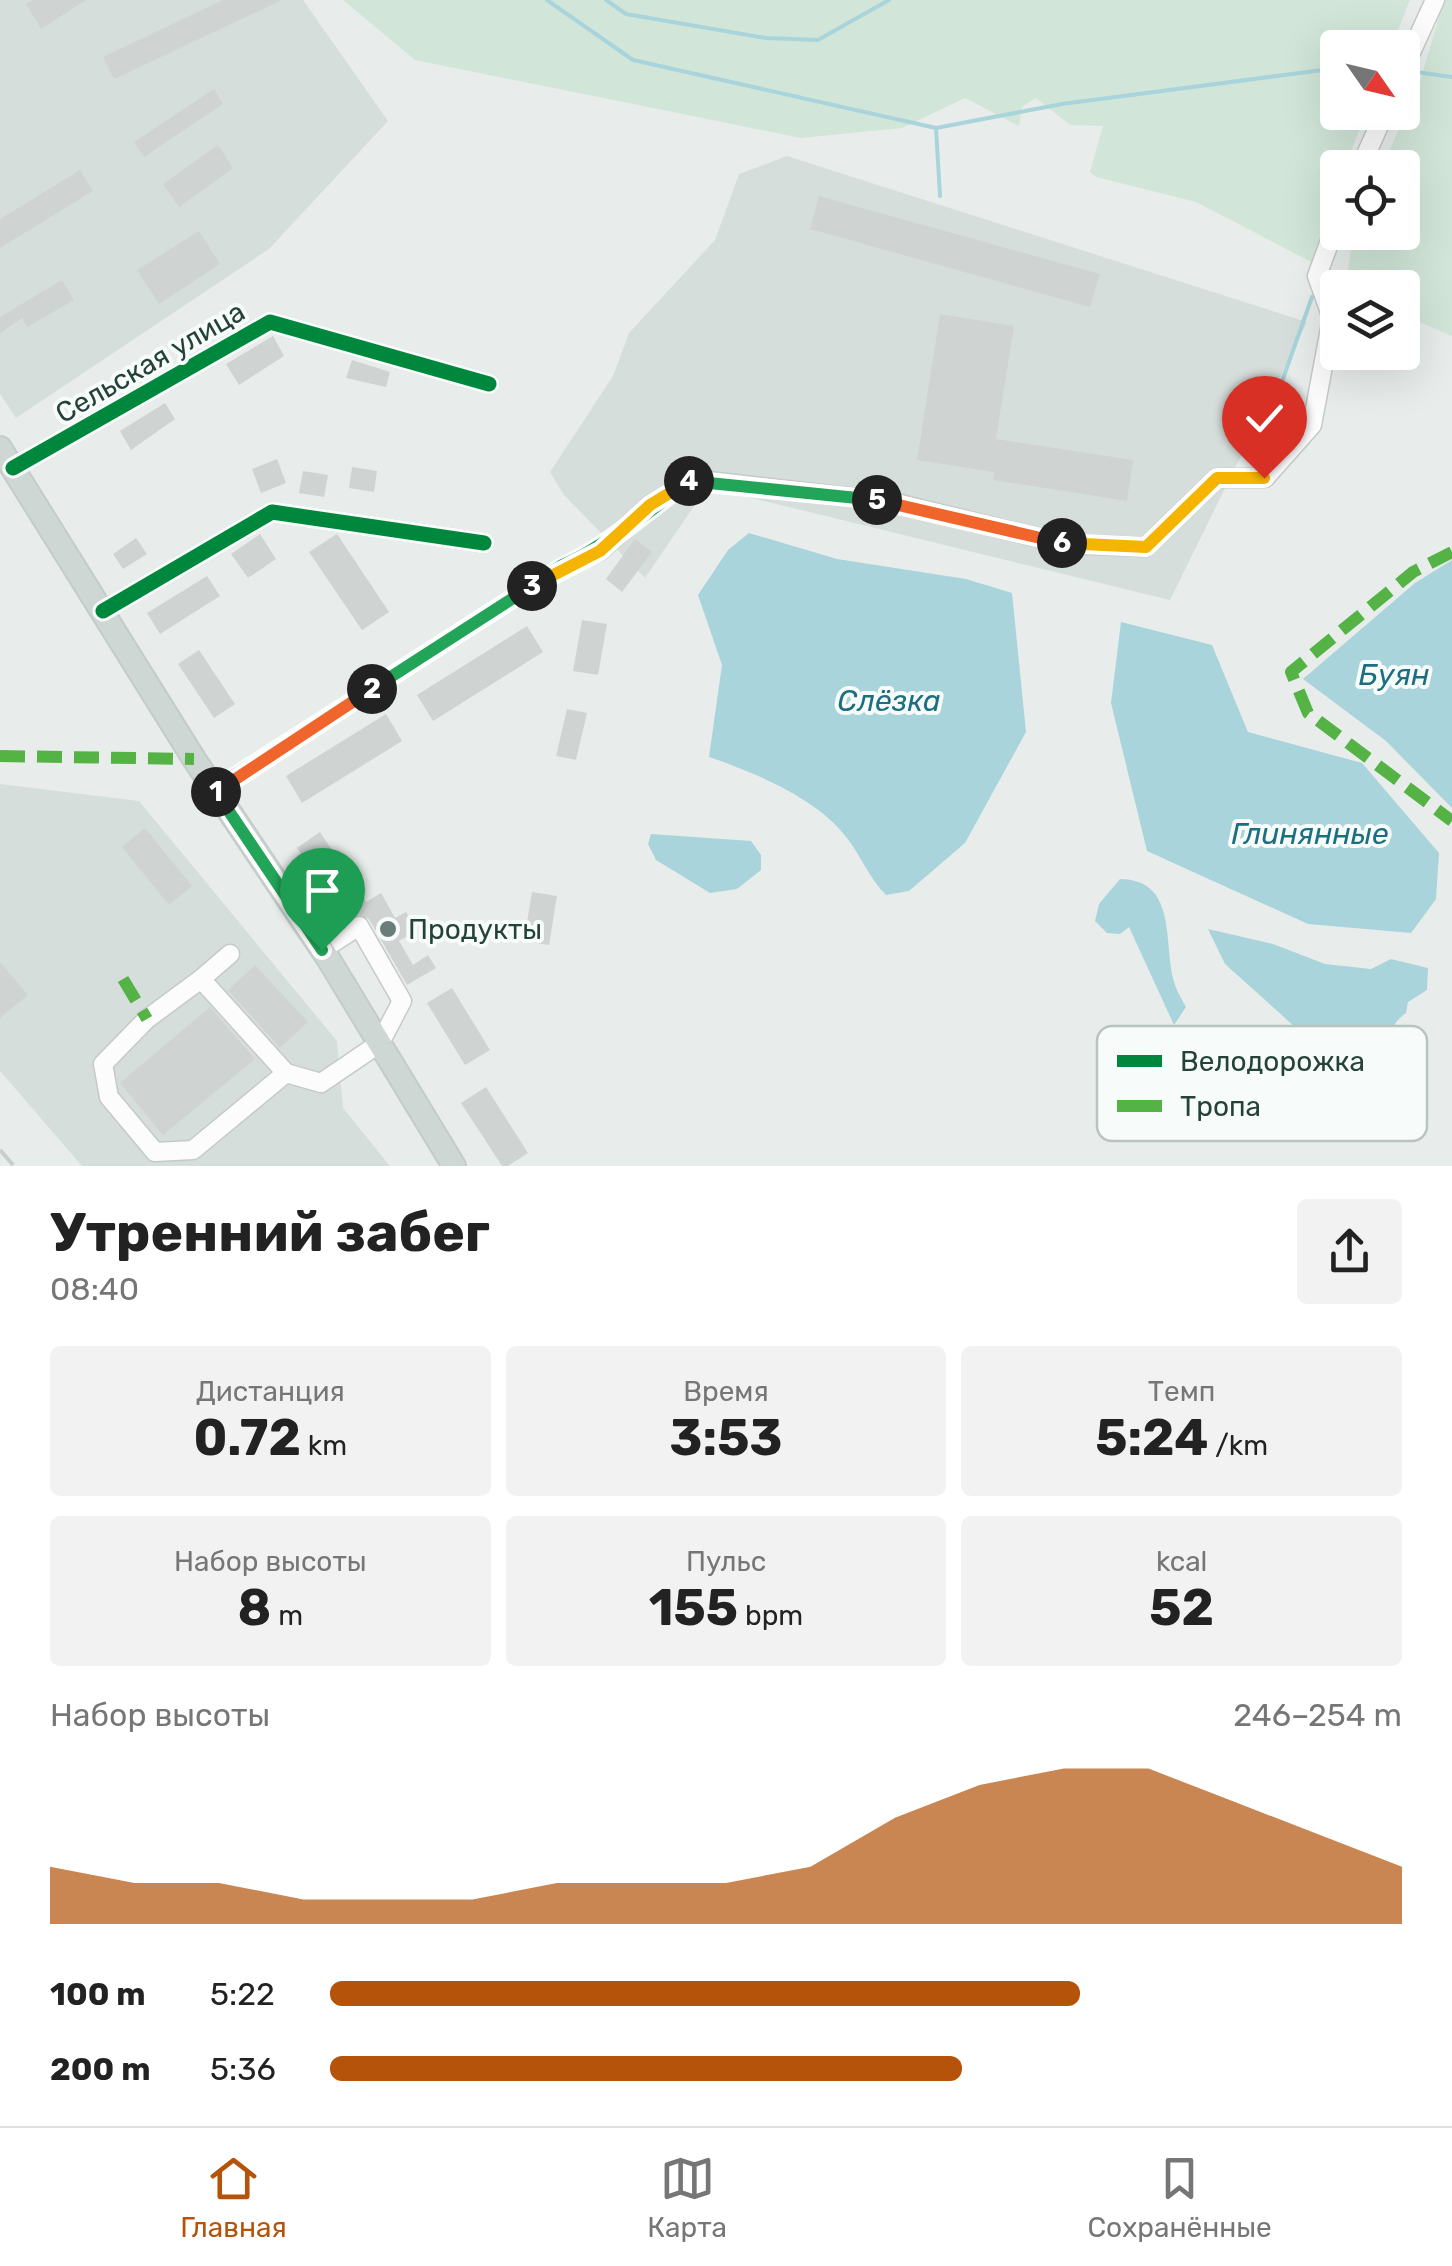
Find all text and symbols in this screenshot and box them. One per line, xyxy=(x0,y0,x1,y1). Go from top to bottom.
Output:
north arrow xyxy=(1320,30,1420,130)
map controls xyxy=(1320,30,1420,370)
button: locate xyxy=(1320,150,1420,250)
button: layers xyxy=(1320,270,1420,370)
street label: Сельская улица xyxy=(50,295,251,430)
pin xyxy=(1222,376,1307,479)
icon: check xyxy=(1237,391,1292,446)
pin: 4 xyxy=(664,456,714,506)
text: 4 xyxy=(679,464,699,497)
pin: 5 xyxy=(852,475,902,525)
text: 5 xyxy=(868,483,886,516)
pin: 6 xyxy=(1037,518,1087,568)
text: 6 xyxy=(1053,526,1071,559)
pin: 3 xyxy=(507,561,557,611)
text: 3 xyxy=(523,569,541,602)
water label: Буян xyxy=(1359,657,1429,693)
pin: 2 xyxy=(347,664,397,714)
text: 2 xyxy=(363,672,381,705)
water label: Слёзка xyxy=(837,683,941,719)
pin: 1 xyxy=(191,767,241,817)
text: 1 xyxy=(209,775,223,808)
water label: Глинянные xyxy=(1232,816,1389,852)
pin xyxy=(280,848,365,951)
icon: arrive xyxy=(295,863,350,918)
place label: Продукты xyxy=(408,913,542,946)
marker: Продукты xyxy=(377,918,399,940)
legend xyxy=(1097,1026,1427,1141)
text: Велодорожка xyxy=(1180,1045,1365,1078)
text: Тропа xyxy=(1180,1090,1261,1123)
button: share xyxy=(1297,1199,1402,1304)
text: Утренний забег xyxy=(50,1200,490,1265)
text: 08:40 xyxy=(50,1270,139,1308)
text: Дистанция xyxy=(196,1375,345,1408)
text: Время xyxy=(683,1375,769,1408)
text: Темп xyxy=(1148,1375,1215,1408)
text: 0.72 xyxy=(193,1408,301,1468)
text: 3:53 xyxy=(670,1408,782,1468)
text: 5:24 xyxy=(1095,1408,1208,1468)
text: km xyxy=(301,1429,347,1462)
text: /km xyxy=(1208,1429,1268,1462)
text: Набор высоты xyxy=(174,1545,367,1578)
text: Пульс xyxy=(686,1545,766,1578)
text: kcal xyxy=(1156,1545,1207,1578)
text: 8 xyxy=(238,1578,271,1638)
text: 155 xyxy=(649,1578,738,1638)
text: 52 xyxy=(1149,1578,1214,1638)
text: m xyxy=(271,1599,303,1632)
text: bpm xyxy=(738,1599,803,1632)
text: Набор высоты xyxy=(50,1696,270,1734)
text: 246–254 m xyxy=(1233,1696,1402,1734)
text: 100 m xyxy=(50,1975,146,2013)
text: 5:22 xyxy=(210,1975,275,2013)
text: 200 m xyxy=(50,2050,150,2088)
text: 5:36 xyxy=(210,2050,276,2088)
tab: Главная xyxy=(180,2151,287,2244)
tab: Карта xyxy=(647,2151,727,2244)
tab: Сохранённые xyxy=(1087,2151,1272,2244)

